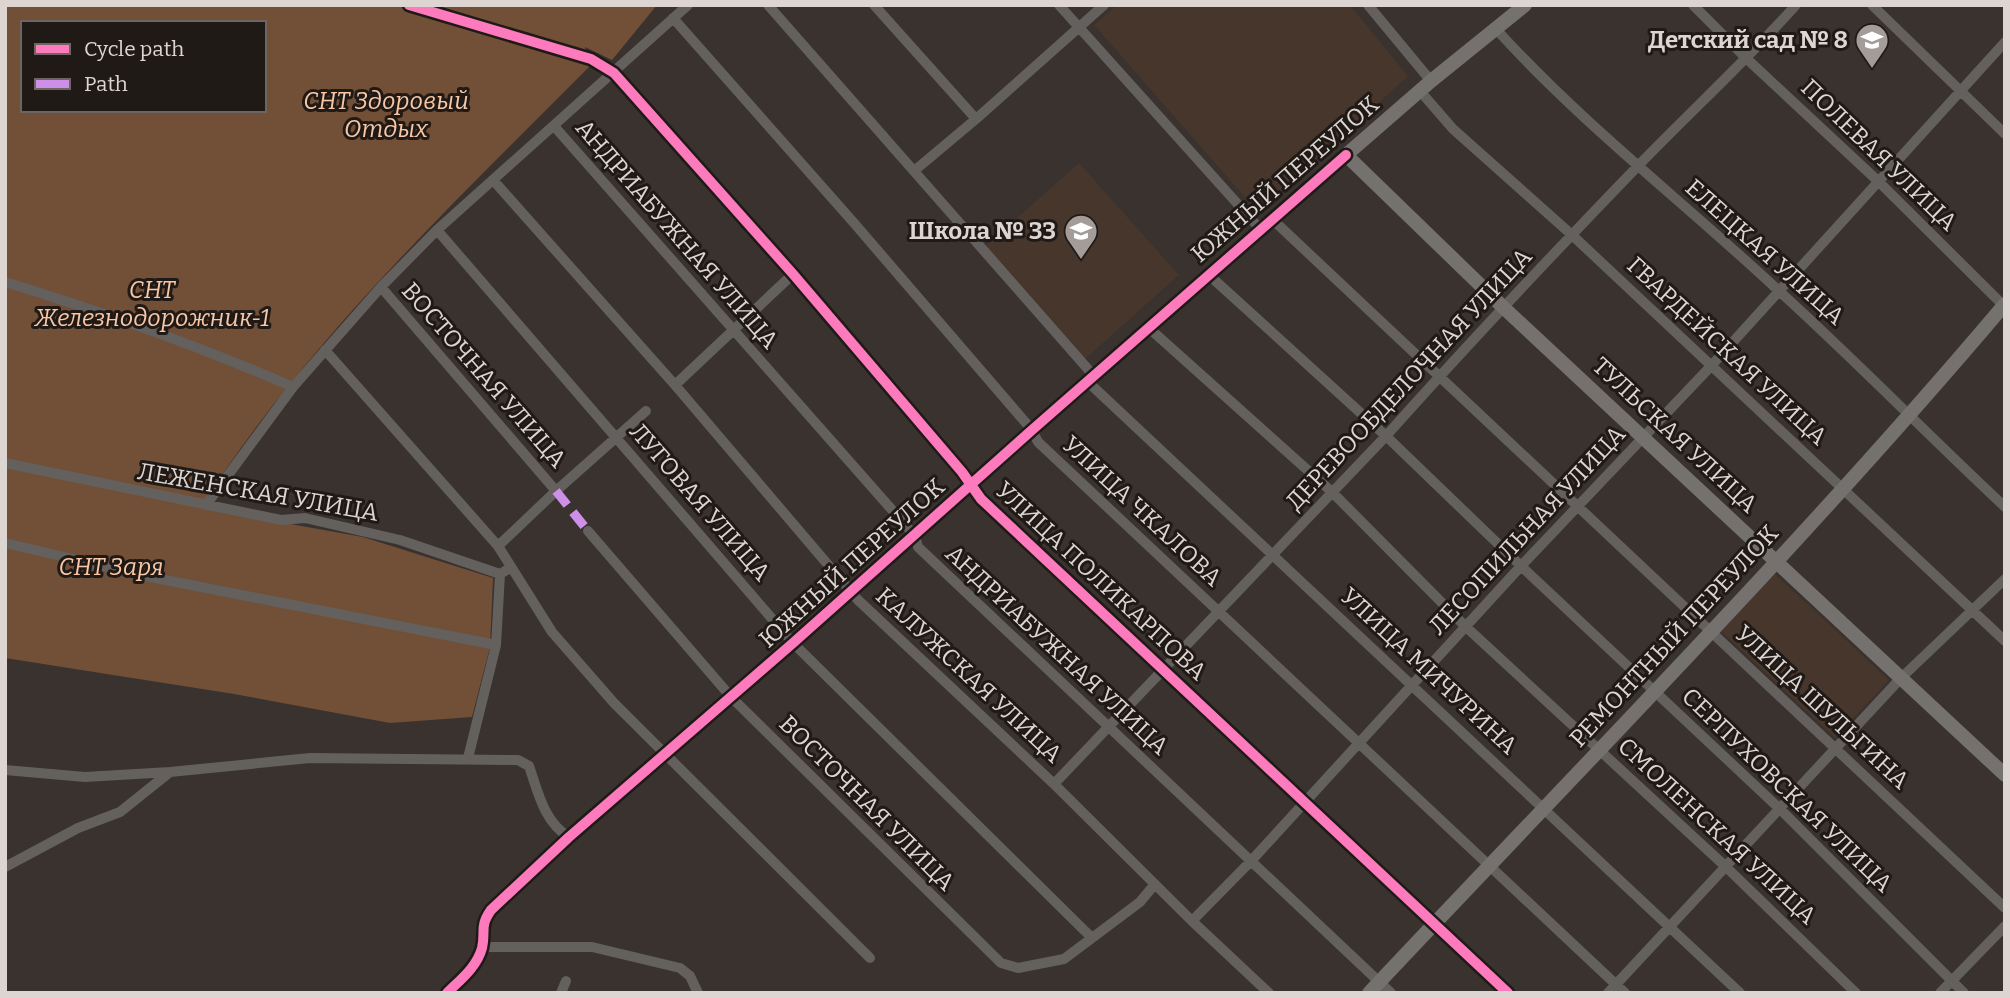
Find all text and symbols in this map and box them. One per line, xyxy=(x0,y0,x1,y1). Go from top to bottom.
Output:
legend xyxy=(21,21,266,112)
school or university icon: Детский сад № 8 xyxy=(1853,21,1891,70)
place label: Детский сад № 8 xyxy=(1648,26,1848,54)
text: Cycle path xyxy=(84,36,184,62)
text: Path xyxy=(84,71,128,97)
street label: ПОЛЕВАЯ УЛИЦА xyxy=(1795,74,1963,236)
park label: СНТ Здоровый Отдых xyxy=(303,87,469,143)
street label: ЮЖНЫЙ ПЕРЕУЛОК xyxy=(1185,90,1385,268)
street label: АНДРИАБУЖНАЯ УЛИЦА xyxy=(570,114,784,354)
street label: ЕЛЕЦКАЯ УЛИЦА xyxy=(1680,173,1850,331)
school or university icon: Школа № 33 xyxy=(1062,212,1100,261)
place label: Школа № 33 xyxy=(909,217,1056,245)
street label: ДЕРЕВООБДЕЛОЧНАЯ УЛИЦА xyxy=(1281,243,1537,515)
street label: ГВАРДЕЙСКАЯ УЛИЦА xyxy=(1621,251,1833,451)
park label: СНТ Железнодорожник-1 xyxy=(33,276,270,332)
street label: ВОСТОЧНАЯ УЛИЦА xyxy=(396,277,572,473)
street label: ТУЛЬСКАЯ УЛИЦА xyxy=(1587,352,1763,518)
street label: ЛУГОВАЯ УЛИЦА xyxy=(624,418,776,586)
street label: ЛЕСОПИЛЬНАЯ УЛИЦА xyxy=(1423,420,1631,640)
street label: УЛИЦА ЧКАЛОВА xyxy=(1057,430,1227,592)
street label: ЛЕЖЕНСКАЯ УЛИЦА xyxy=(135,457,381,527)
street label: ЮЖНЫЙ ПЕРЕУЛОК xyxy=(754,472,950,654)
street label: УЛИЦА ПОЛИКАРПОВА xyxy=(990,476,1212,686)
street label: РЕМОНТНЫЙ ПЕРЕУЛОК xyxy=(1564,519,1784,753)
street label: АНДРИАБУЖНАЯ УЛИЦА xyxy=(940,539,1174,761)
park label: СНТ Заря xyxy=(58,553,164,581)
street label: КАЛУЖСКАЯ УЛИЦА xyxy=(870,582,1068,768)
street label: УЛИЦА МИЧУРИНА xyxy=(1335,582,1523,760)
street label: УЛИЦА ШУЛЬГИНА xyxy=(1729,619,1915,795)
street label: СЕРПУХОВСКАЯ УЛИЦА xyxy=(1676,682,1898,898)
street label: ВОСТОЧНАЯ УЛИЦА xyxy=(774,710,960,896)
street label: СМОЛЕНСКАЯ УЛИЦА xyxy=(1612,732,1822,930)

